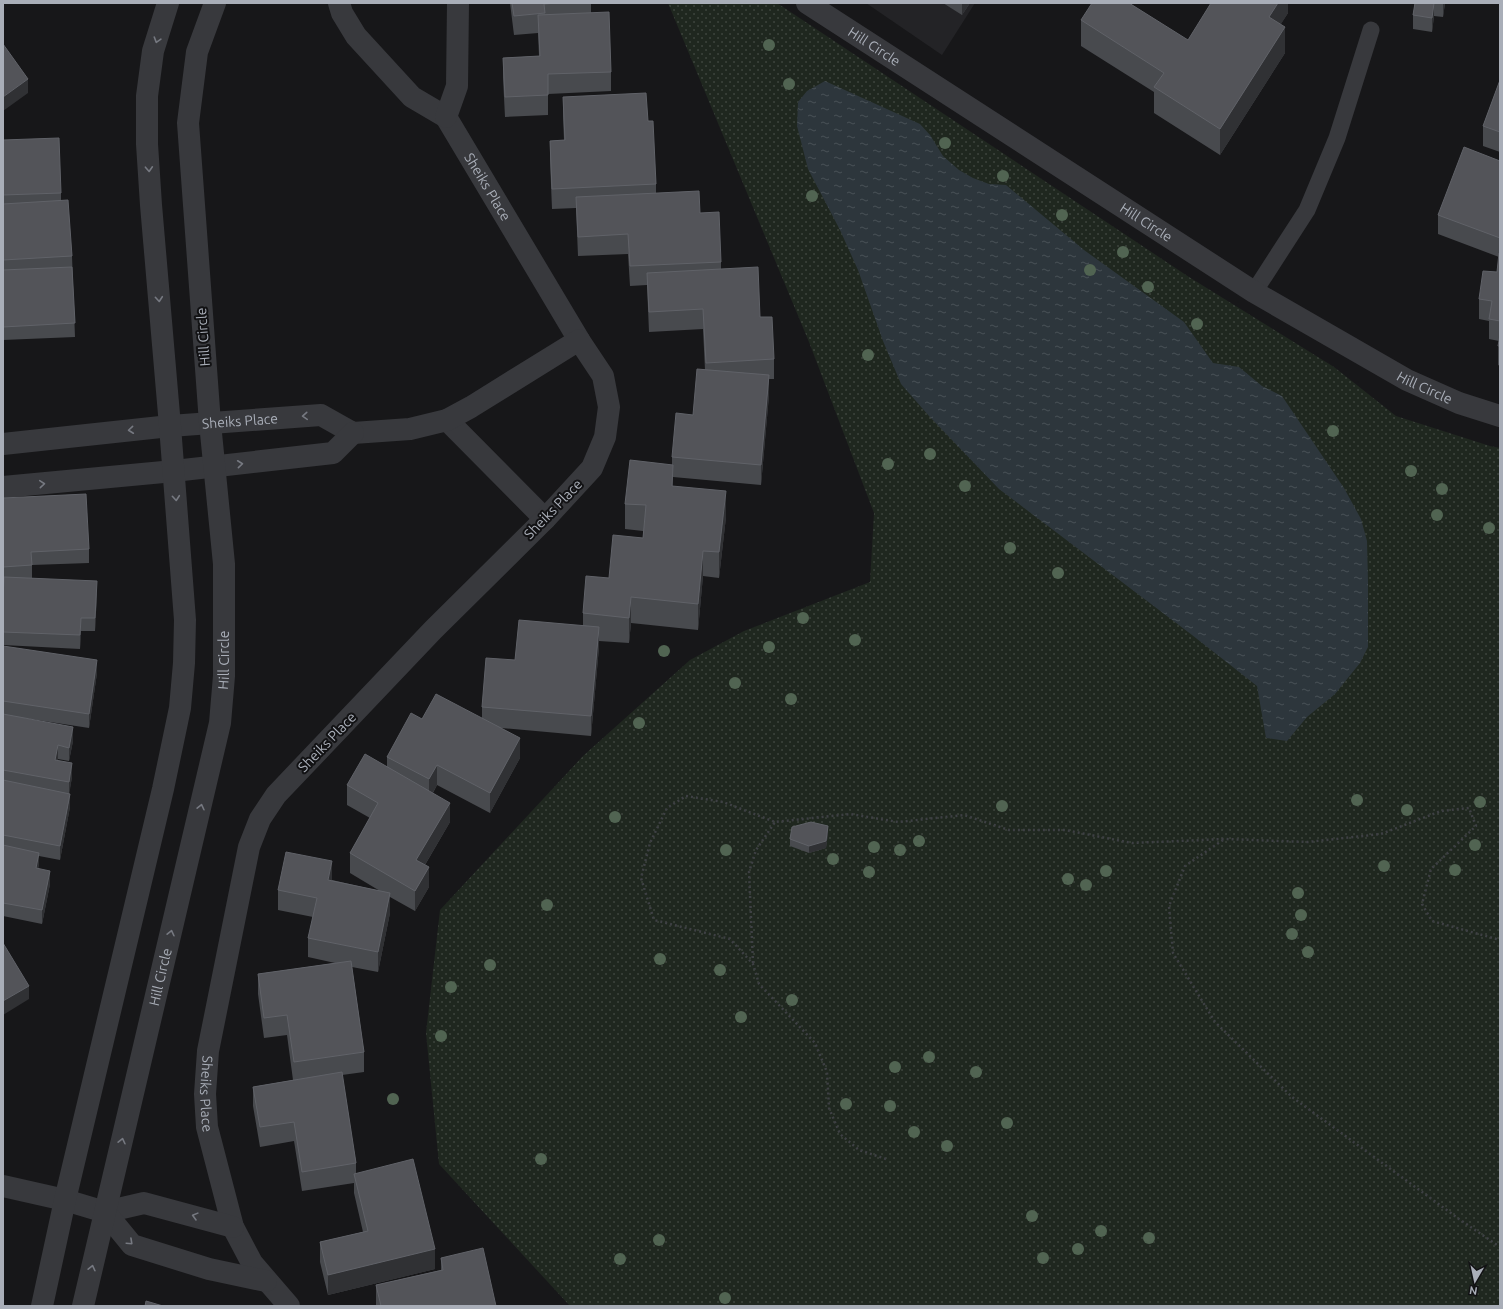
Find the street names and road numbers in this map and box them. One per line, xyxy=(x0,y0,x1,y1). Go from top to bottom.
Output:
street label: Hill Circle xyxy=(845,24,903,69)
street label: Sheiks Place xyxy=(461,150,514,224)
street label: Hill Circle xyxy=(1117,200,1175,245)
street label: Hill Circle xyxy=(193,307,213,367)
street label: Hill Circle xyxy=(1394,368,1455,407)
street label: Sheiks Place xyxy=(201,410,278,432)
street label: Sheiks Place xyxy=(521,476,585,542)
street label: Hill Circle xyxy=(215,631,232,690)
street label: Sheiks Place xyxy=(295,709,359,775)
street label: Hill Circle xyxy=(146,946,175,1007)
street label: Sheiks Place xyxy=(197,1055,216,1134)

